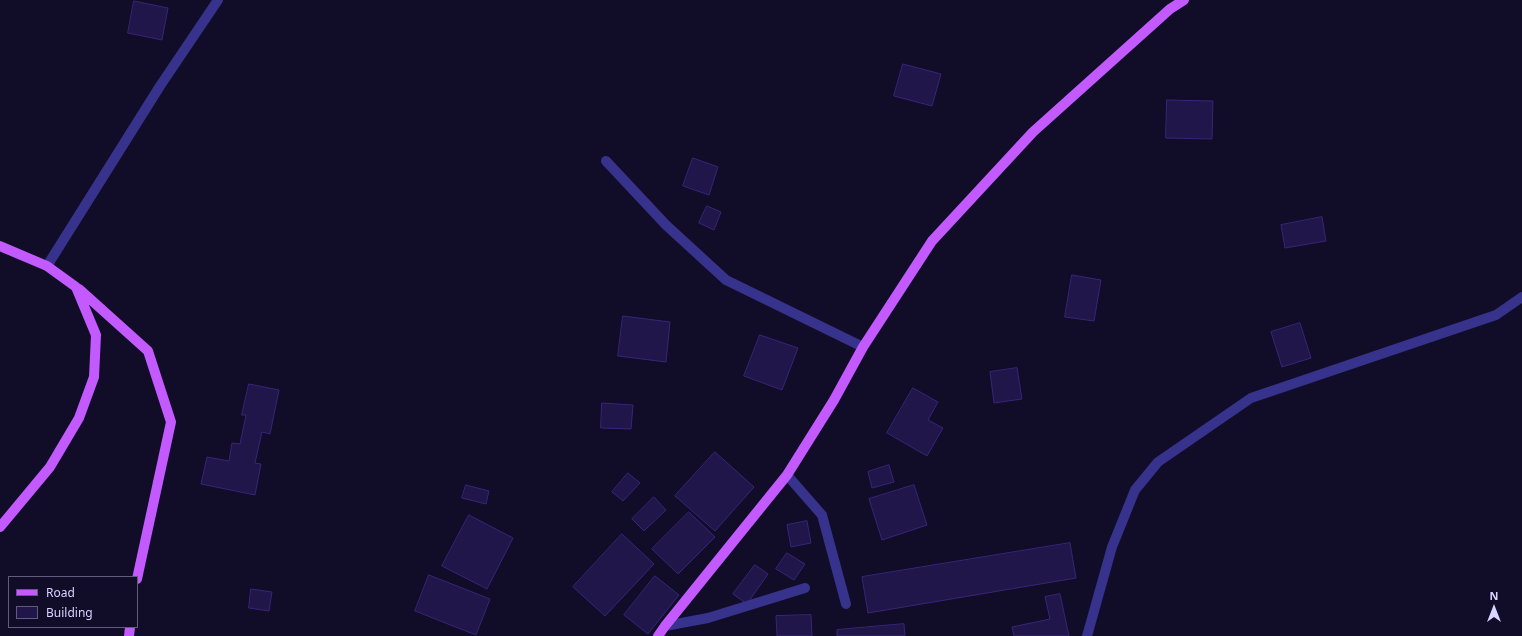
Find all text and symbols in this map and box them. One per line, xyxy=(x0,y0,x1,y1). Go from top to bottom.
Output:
legend xyxy=(8,576,138,628)
text: Road xyxy=(46,584,75,601)
north arrow xyxy=(1474,588,1514,628)
text: N xyxy=(1490,588,1498,603)
text: Building xyxy=(46,604,93,621)

